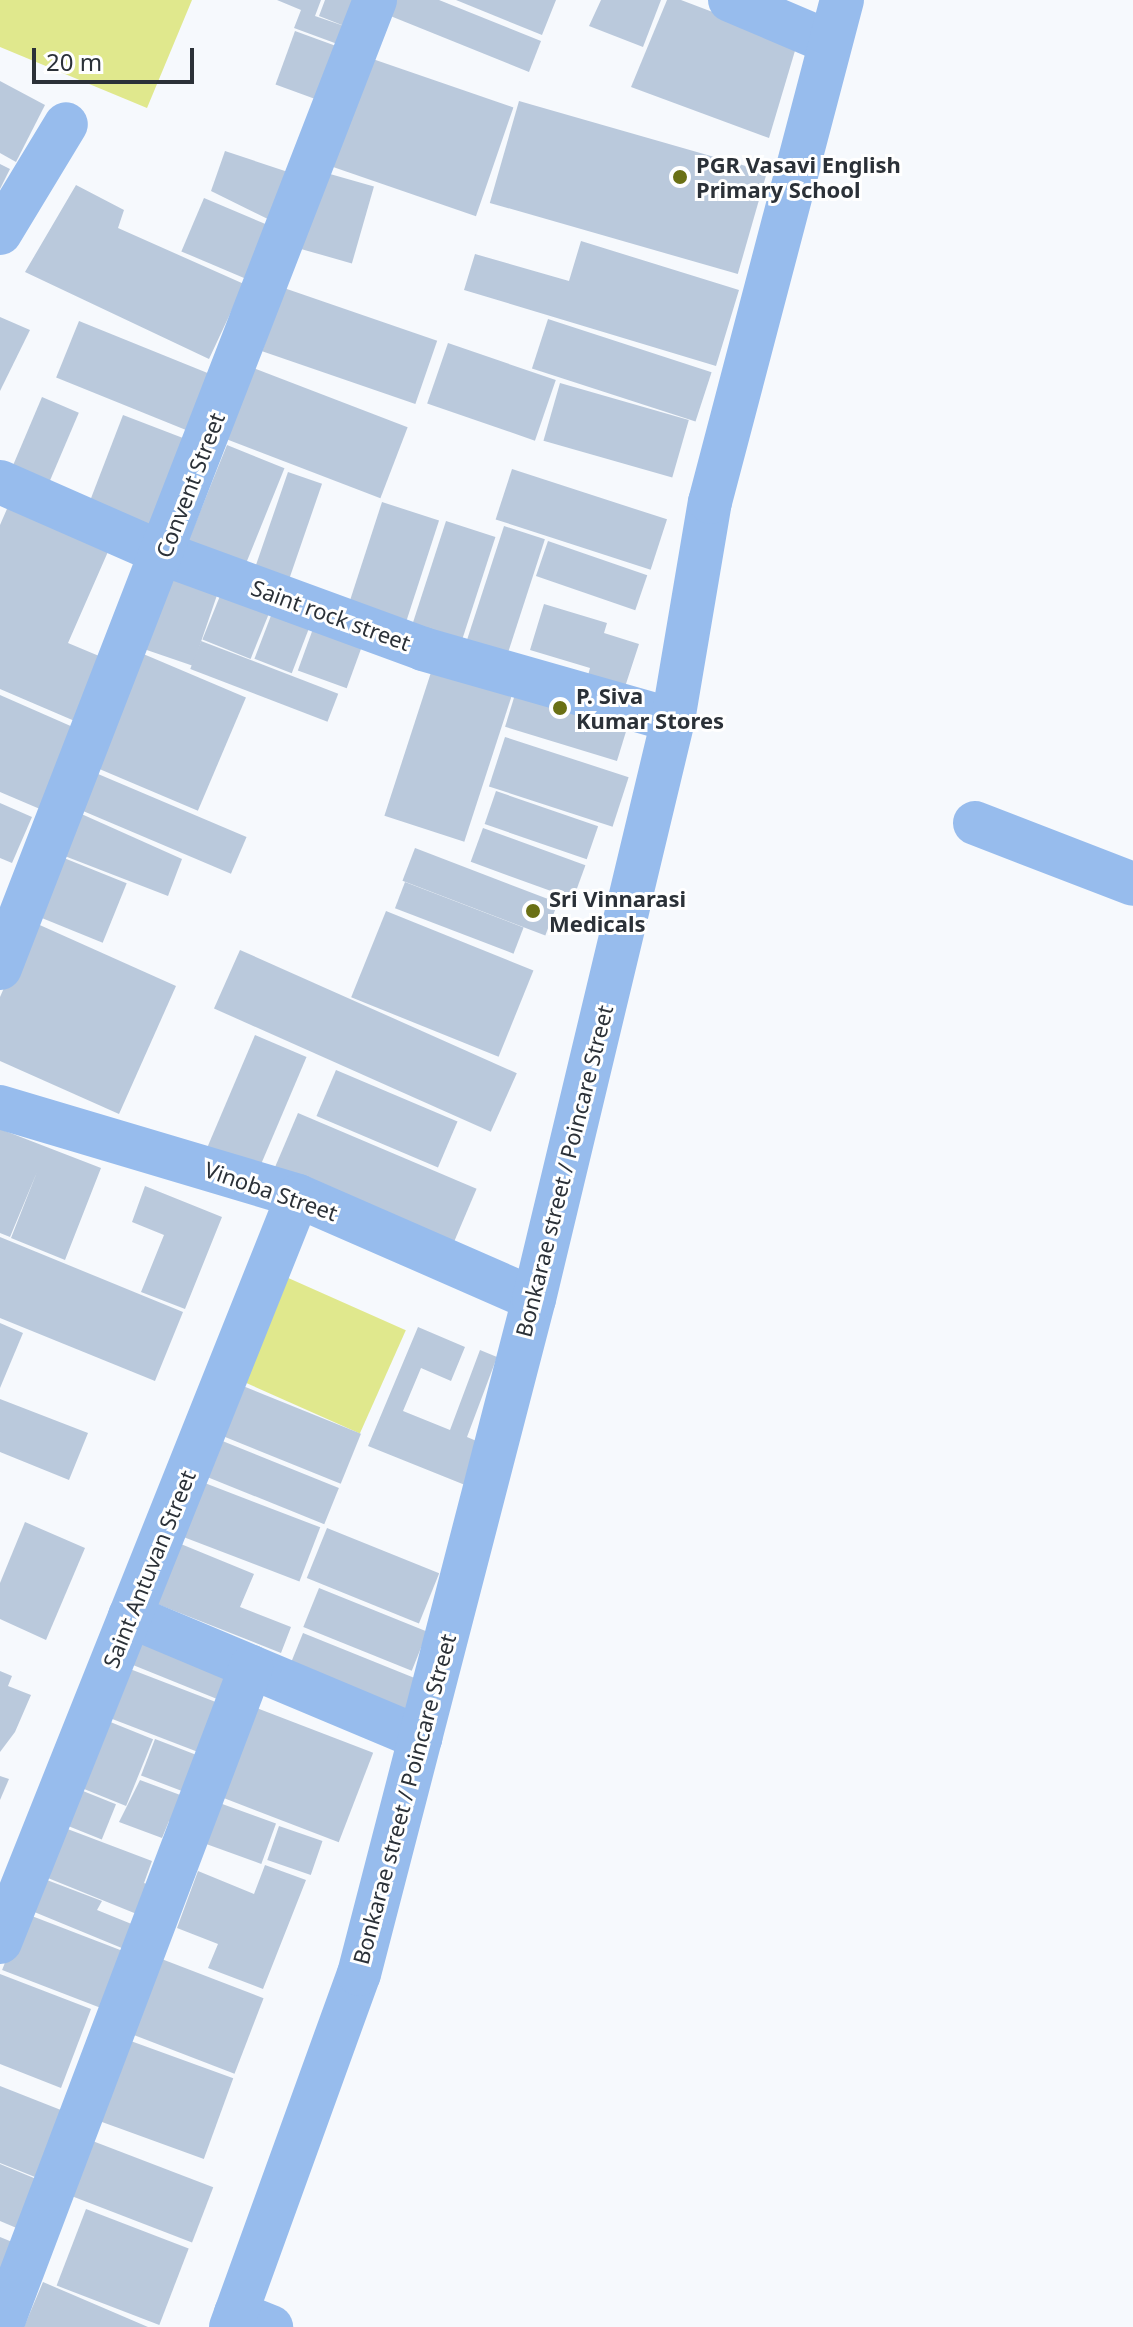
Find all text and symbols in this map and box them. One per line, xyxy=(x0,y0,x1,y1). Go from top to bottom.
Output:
scale bar xyxy=(36,32,198,82)
text: 20 m xyxy=(46,45,102,78)
place label: PGR Vasavi English Primary School xyxy=(696,151,901,202)
marker: PGR Vasavi English Primary School xyxy=(671,168,689,186)
street label: Convent Street xyxy=(150,409,230,561)
street label: Saint rock street xyxy=(248,574,414,656)
place label: P. Siva Kumar Stores xyxy=(576,682,724,734)
marker: P. Siva Kumar Stores xyxy=(551,699,569,717)
place label: Sri Vinnarasi Medicals xyxy=(549,885,686,936)
marker: Sri Vinnarasi Medicals xyxy=(524,902,542,920)
street label: Bonkarae street / Poincare Street xyxy=(510,1002,618,1340)
street label: Vinoba Street xyxy=(201,1156,341,1226)
street label: Saint Antuvan Street xyxy=(97,1466,201,1672)
street label: Bonkarae street / Poincare Street xyxy=(347,1631,461,1967)

